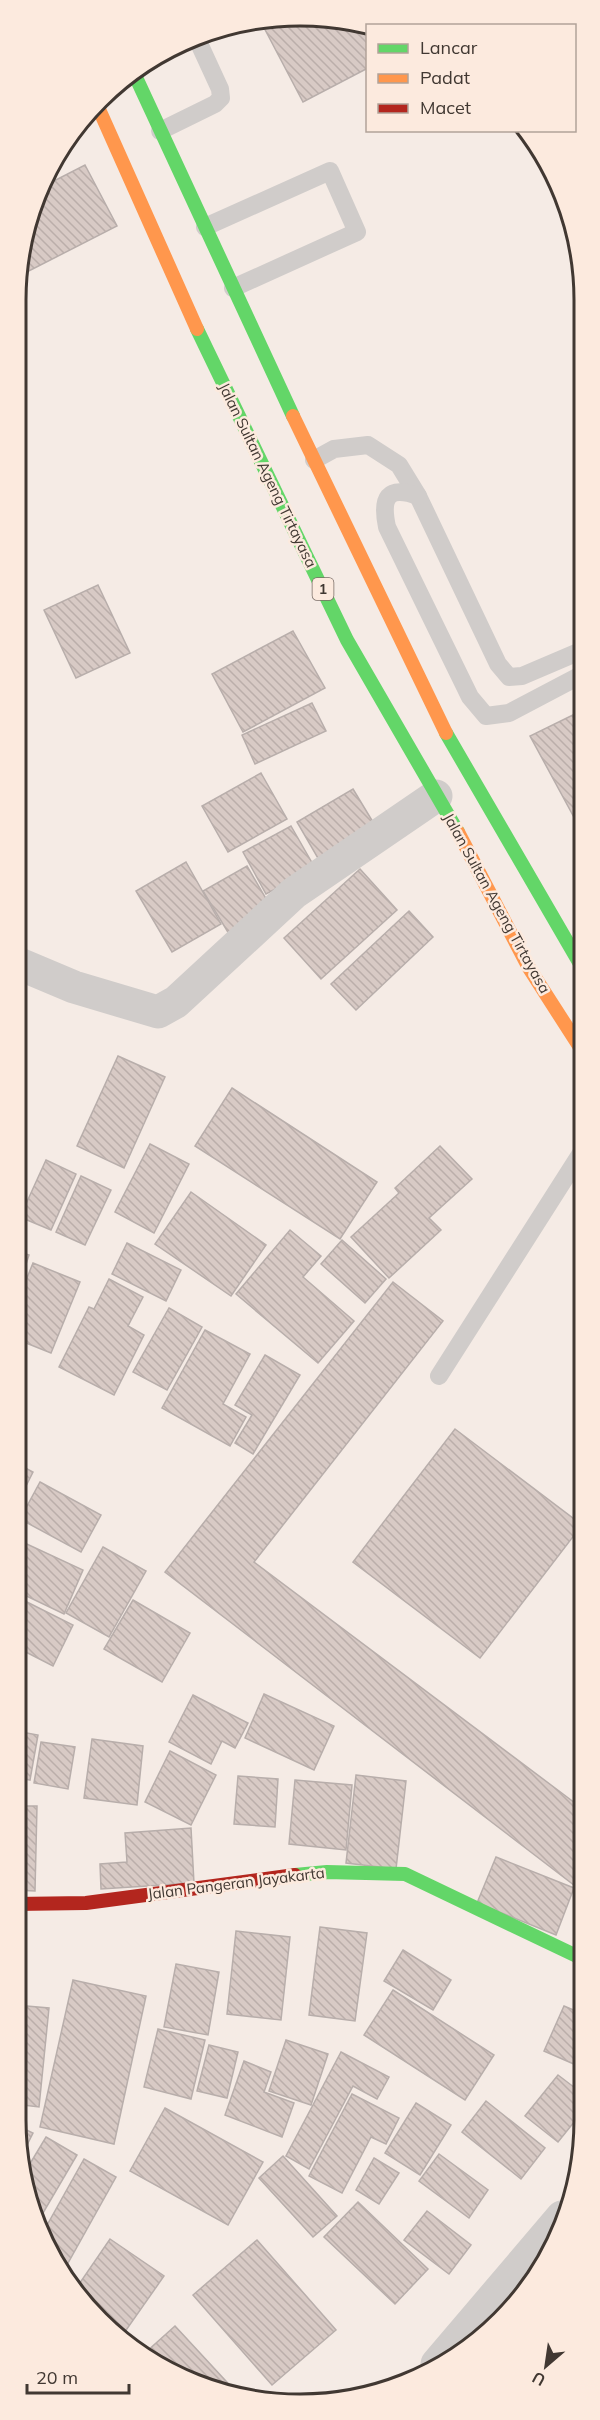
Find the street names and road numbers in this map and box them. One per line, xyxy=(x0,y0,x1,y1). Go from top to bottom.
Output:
street label: Jalan Sultan Ageng Tirtayasa xyxy=(215,379,321,571)
road number: 1 xyxy=(312,578,334,600)
street label: Jalan Sultan Ageng Tirtayasa xyxy=(439,809,555,997)
street label: Jalan Pangeran Jayakarta xyxy=(146,1863,326,1903)

